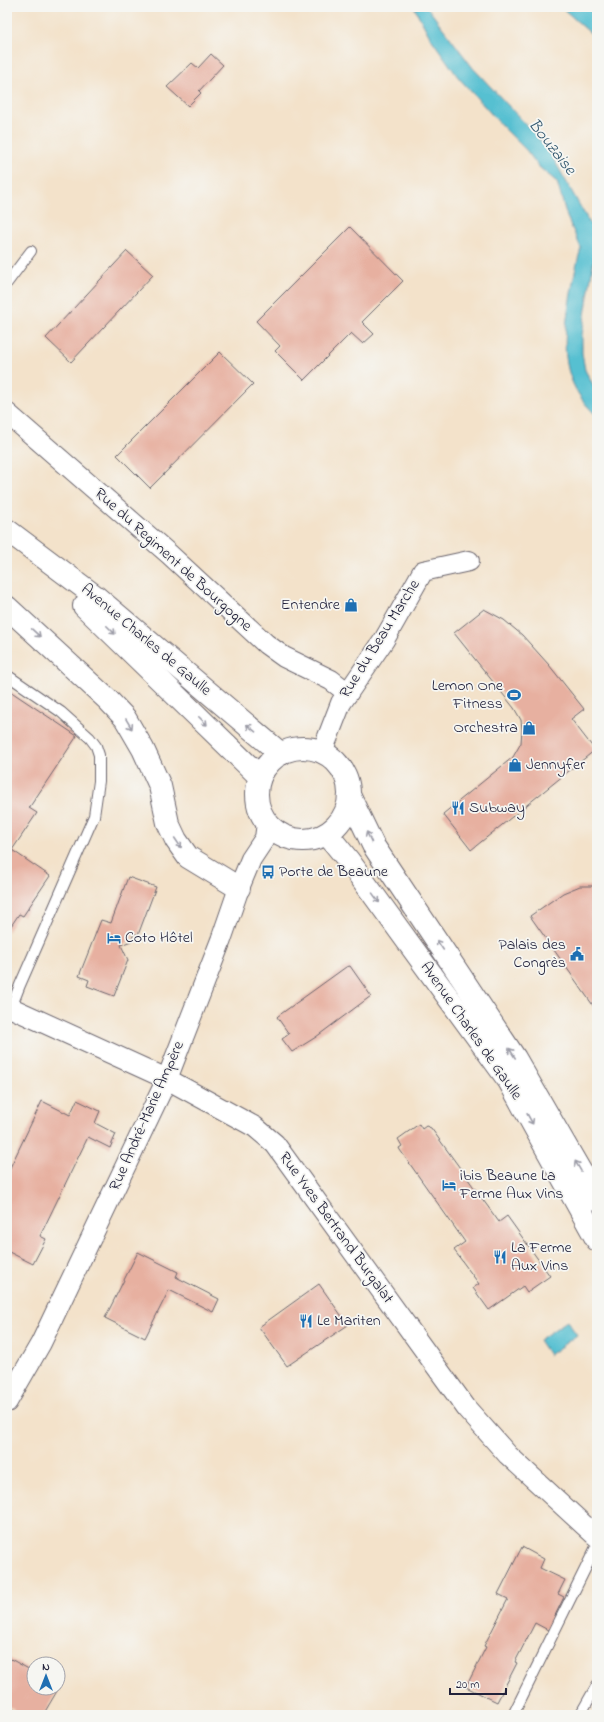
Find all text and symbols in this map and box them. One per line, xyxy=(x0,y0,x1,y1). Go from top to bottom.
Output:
water label: Bouzaise xyxy=(522,113,583,182)
street label: Rue du Regiment de Bourgogne xyxy=(89,482,258,638)
street label: Rue du Beau Marche xyxy=(334,574,427,703)
street label: Avenue Charles de Gaulle xyxy=(75,578,217,703)
place label: Entendre xyxy=(281,593,341,617)
shop icon: Entendre xyxy=(343,597,359,613)
one-way arrow xyxy=(106,625,116,635)
one-way arrow xyxy=(31,629,41,638)
place label: Lemon One Fitness xyxy=(432,674,504,716)
sports icon: Lemon One Fitness xyxy=(506,687,522,703)
one-way arrow xyxy=(198,716,208,726)
place label: Orchestra xyxy=(454,716,518,740)
one-way arrow xyxy=(125,718,133,730)
shop icon: Orchestra xyxy=(521,720,537,736)
one-way arrow xyxy=(246,724,257,733)
place label: Jennyfer xyxy=(526,753,585,777)
shop icon: Jennyfer xyxy=(507,757,523,773)
place label: Subway xyxy=(469,796,525,820)
restaurant icon: Subway xyxy=(450,800,466,816)
one-way arrow xyxy=(365,831,372,843)
one-way arrow xyxy=(174,837,182,848)
place label: Porte de Beaune xyxy=(279,860,389,884)
bus stop icon: Porte de Beaune xyxy=(260,864,276,880)
one-way arrow xyxy=(372,892,380,903)
place label: Coto Hôtel xyxy=(125,926,193,950)
hotel icon: Coto Hôtel xyxy=(106,930,122,946)
place label: Palais des Congrès xyxy=(498,933,566,975)
one-way arrow xyxy=(436,940,444,951)
public building icon: Palais des Congrès xyxy=(569,946,585,962)
street label: Avenue Charles de Gaulle xyxy=(414,957,528,1106)
street label: Rue André-Marie Ampère xyxy=(103,1037,191,1195)
one-way arrow xyxy=(508,1048,516,1059)
one-way arrow xyxy=(527,1113,534,1125)
street label: Rue Yves Bertrand Burgalat xyxy=(273,1147,400,1309)
one-way arrow xyxy=(573,1160,581,1172)
place label: ibis Beaune La Ferme Aux Vins xyxy=(459,1164,563,1206)
hotel icon: ibis Beaune La Ferme Aux Vins xyxy=(441,1177,457,1193)
place label: La Ferme Aux Vins xyxy=(511,1236,572,1278)
restaurant icon: La Ferme Aux Vins xyxy=(492,1249,508,1265)
place label: Le Mariten xyxy=(317,1309,381,1333)
restaurant icon: Le Mariten xyxy=(298,1313,314,1329)
north arrow xyxy=(26,1656,66,1696)
text: N xyxy=(42,1659,50,1675)
scale bar xyxy=(450,1670,506,1696)
text: 20 m xyxy=(456,1676,479,1694)

